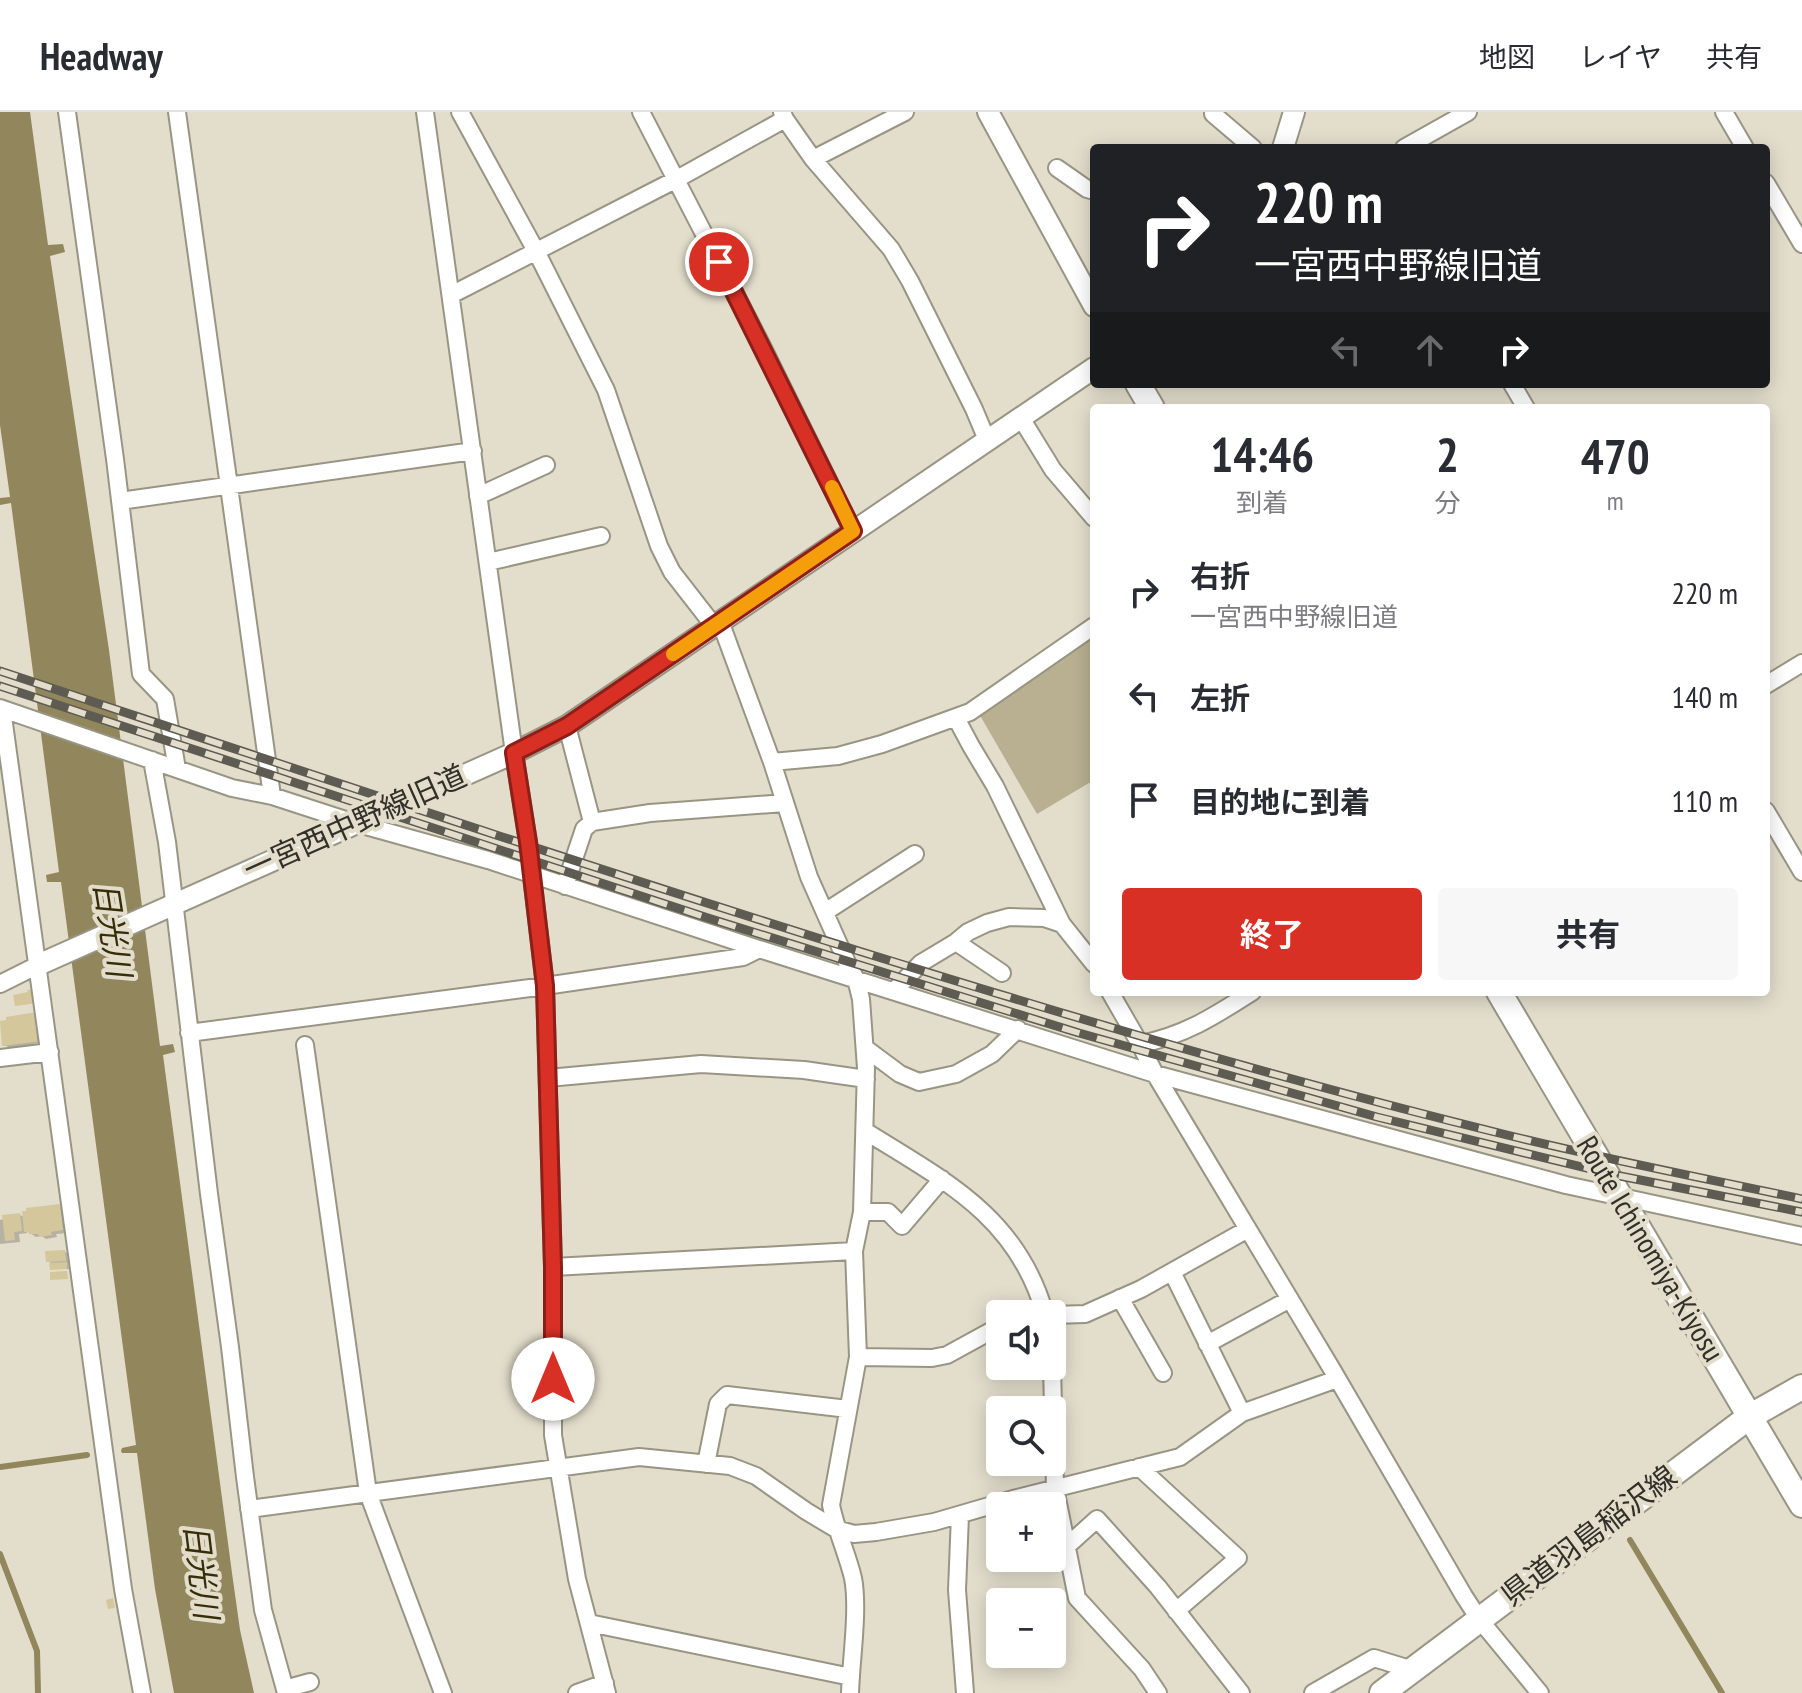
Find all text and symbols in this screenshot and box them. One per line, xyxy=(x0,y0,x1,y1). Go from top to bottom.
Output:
text: Headway xyxy=(40,31,163,80)
text: 地図 xyxy=(1479,38,1535,75)
text: レイヤ xyxy=(1579,38,1662,75)
text: 共有 xyxy=(1706,38,1762,75)
text: 220 m xyxy=(1254,166,1383,238)
icon: right xyxy=(1122,176,1226,280)
pin xyxy=(685,228,753,296)
icon: arrive xyxy=(697,240,741,284)
text: 一宮西中野線旧道 xyxy=(1254,241,1542,288)
icon: left xyxy=(1324,328,1368,372)
icon: ahead xyxy=(1408,328,1452,372)
icon: right xyxy=(1492,328,1536,372)
text: 14:46 xyxy=(1210,423,1314,485)
text: 2 xyxy=(1436,423,1459,485)
text: 470 xyxy=(1581,425,1650,487)
text: m xyxy=(1607,484,1624,517)
text: 到着 xyxy=(1236,486,1288,519)
text: 分 xyxy=(1434,486,1461,519)
text: 右折 xyxy=(1190,556,1250,595)
icon: right xyxy=(1122,570,1166,614)
text: 220 m xyxy=(1672,573,1738,612)
text: 一宮西中野線旧道 xyxy=(1190,600,1398,633)
icon: left xyxy=(1122,674,1166,718)
text: 140 m xyxy=(1672,677,1738,716)
text: 左折 xyxy=(1190,678,1250,717)
street label: 一宮西中野線旧道 xyxy=(237,755,472,888)
icon: arrive xyxy=(1122,778,1166,822)
text: 110 m xyxy=(1672,781,1738,820)
text: 目的地に到着 xyxy=(1190,782,1370,821)
water label: 日光川 xyxy=(85,878,142,982)
button: 終了 xyxy=(1122,888,1422,980)
button: 共有 xyxy=(1438,888,1738,980)
street label: Route Ichinomiya-Kiyosu xyxy=(1569,1128,1734,1368)
map controls xyxy=(986,1300,1066,1668)
button: sound xyxy=(986,1300,1066,1380)
position arrow xyxy=(511,1337,595,1421)
button: search xyxy=(986,1396,1066,1476)
street label: 県道羽島稲沢線 xyxy=(1493,1456,1684,1614)
button: + xyxy=(986,1492,1066,1572)
water label: 日光川 xyxy=(175,1521,229,1624)
button: − xyxy=(986,1588,1066,1668)

